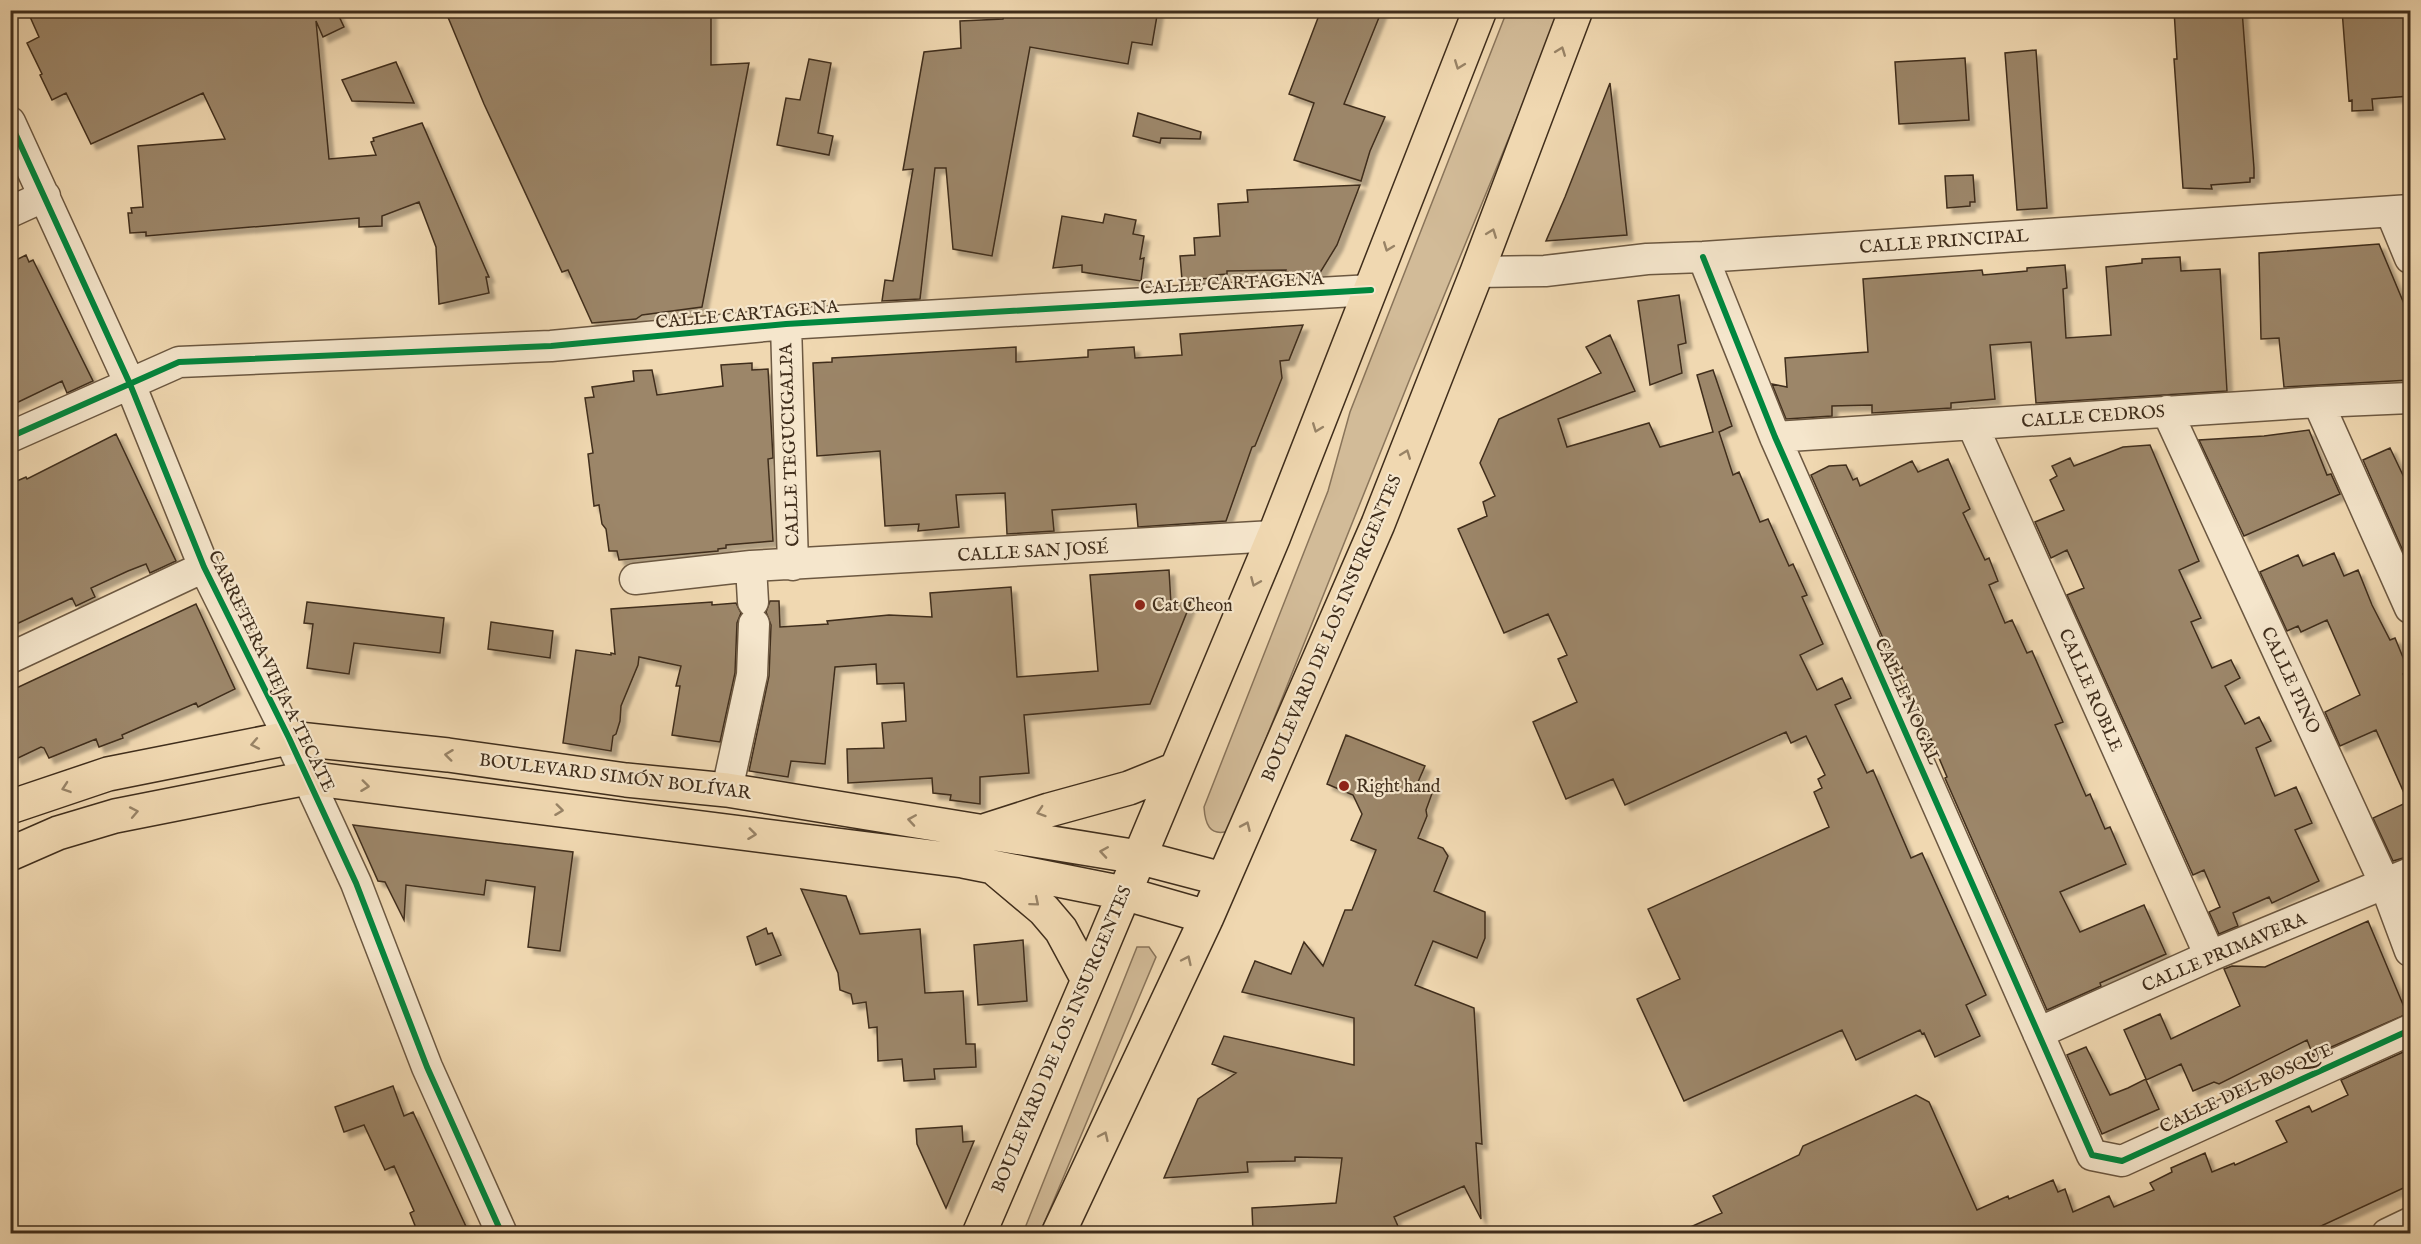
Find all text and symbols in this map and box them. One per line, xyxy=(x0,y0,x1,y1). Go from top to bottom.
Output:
one-way arrow xyxy=(1554,46,1566,57)
one-way arrow xyxy=(1454,59,1466,70)
street label: CALLE PRINCIPAL xyxy=(1859,225,2030,260)
one-way arrow xyxy=(1485,228,1497,239)
one-way arrow xyxy=(1383,240,1395,251)
street label: CALLE CARTAGENA xyxy=(1140,268,1325,301)
street label: CALLE CARTAGENA xyxy=(655,296,841,335)
street label: CALLE TEGUCIGALPA xyxy=(775,342,806,547)
street label: CALLE CEDROS xyxy=(2021,401,2166,434)
one-way arrow xyxy=(1312,422,1324,433)
one-way arrow xyxy=(1398,449,1411,459)
street label: BOULEVARD DE LOS INSURGENTES xyxy=(1257,471,1408,786)
street label: CALLE SAN JOSÉ xyxy=(957,535,1109,568)
street label: CARRETERA VIEJA A TECATE xyxy=(202,547,339,796)
one-way arrow xyxy=(1250,575,1262,586)
place label: Cat Cheon xyxy=(1152,595,1233,618)
marker: Cat Cheon xyxy=(1133,598,1147,612)
street label: CALLE PINO xyxy=(2255,623,2324,738)
street label: CALLE ROBLE xyxy=(2052,626,2127,756)
street label: CALLE NOGAL xyxy=(1868,635,1945,769)
one-way arrow xyxy=(251,737,261,750)
street label: BOULEVARD SIMÓN BOLÍVAR xyxy=(478,747,754,806)
one-way arrow xyxy=(444,749,453,762)
place label: Right hand xyxy=(1356,776,1441,799)
one-way arrow xyxy=(361,779,370,791)
marker: Right hand xyxy=(1337,779,1351,793)
one-way arrow xyxy=(61,781,72,794)
one-way arrow xyxy=(554,803,564,816)
one-way arrow xyxy=(1036,805,1047,818)
one-way arrow xyxy=(129,806,139,819)
one-way arrow xyxy=(907,814,917,827)
one-way arrow xyxy=(1239,821,1251,832)
one-way arrow xyxy=(748,828,757,840)
one-way arrow xyxy=(1100,846,1110,859)
street label: BOULEVARD DE LOS INSURGENTES xyxy=(987,882,1138,1197)
one-way arrow xyxy=(1028,895,1039,906)
street label: CALLE PRIMAVERA xyxy=(2139,908,2311,999)
one-way arrow xyxy=(1179,955,1191,966)
street label: CALLE DEL BOSQUE xyxy=(2156,1039,2337,1140)
one-way arrow xyxy=(1097,1132,1109,1143)

